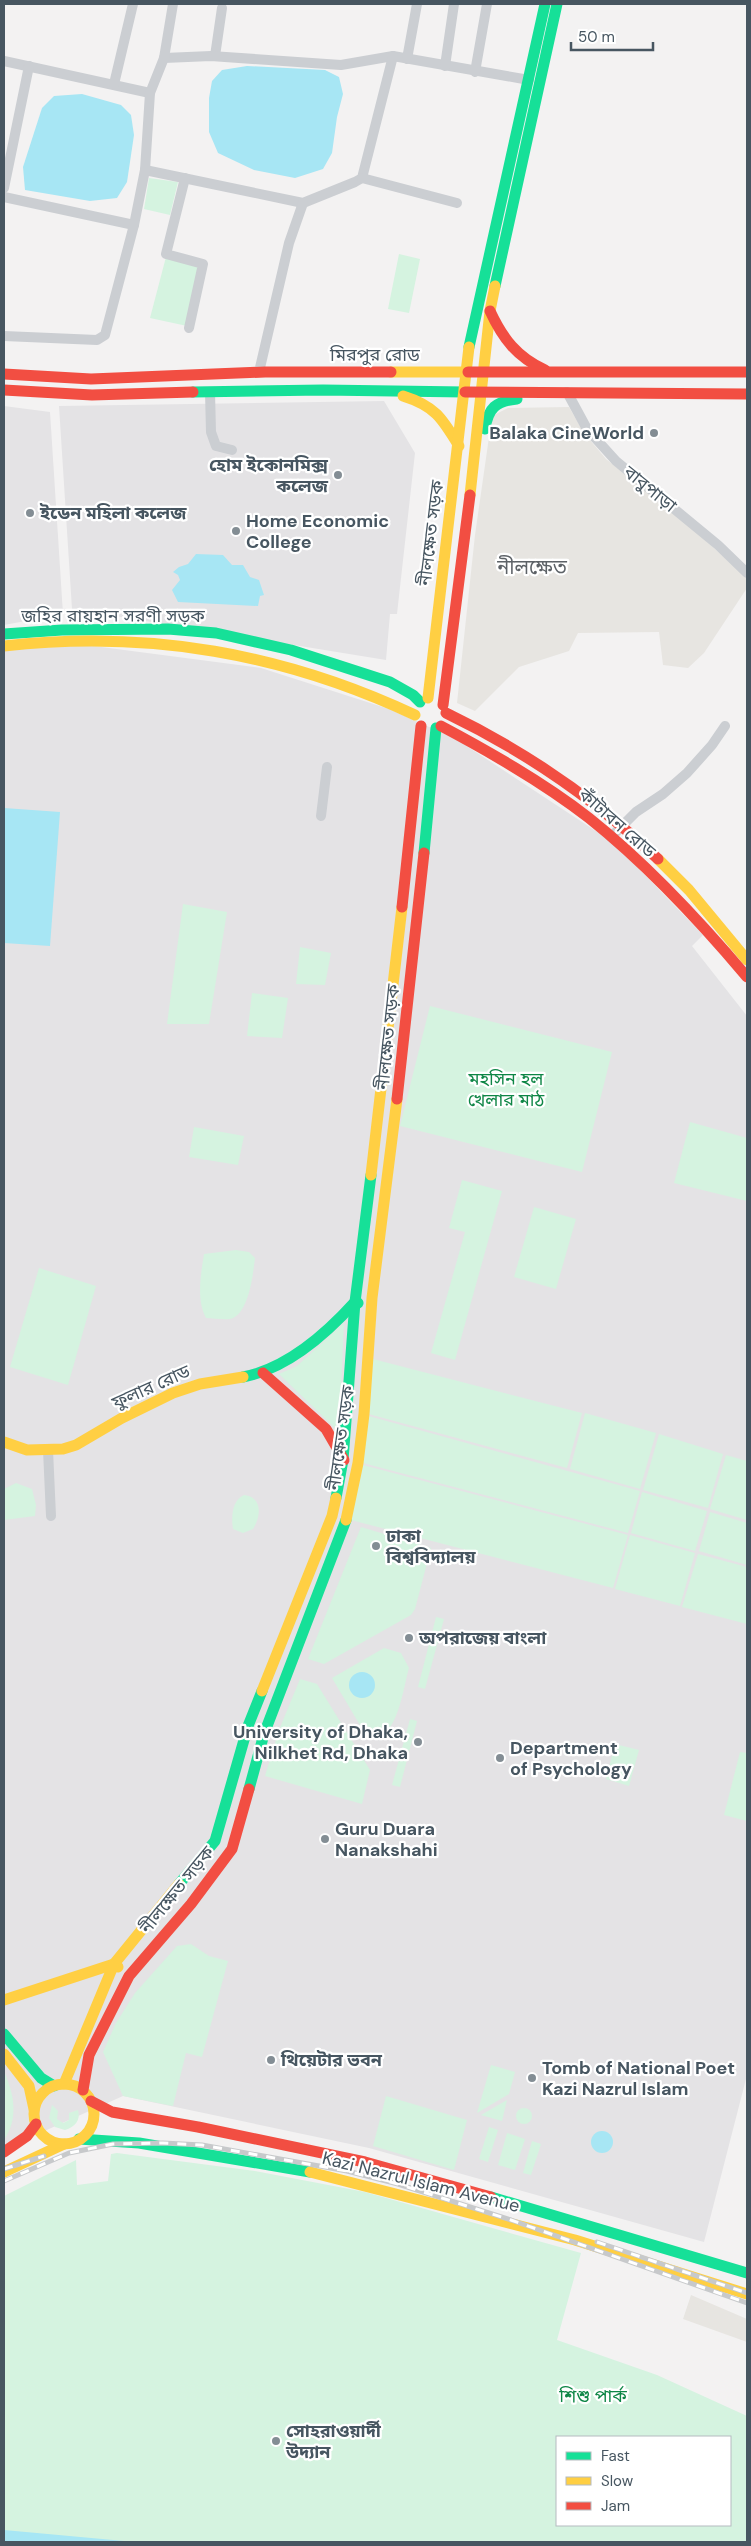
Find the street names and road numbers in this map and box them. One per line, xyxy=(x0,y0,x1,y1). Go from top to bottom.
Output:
street label: মিরপুর রোড xyxy=(329,343,420,367)
street label: বাবুপাড়া xyxy=(618,460,682,518)
street label: নীলক্ষেত সড়ক xyxy=(413,478,449,588)
street label: জহির রায়হান সরণী সড়ক xyxy=(20,604,205,628)
street label: কাঁটাবন রোড xyxy=(572,782,661,863)
street label: নীলক্ষেত সড়ক xyxy=(370,983,406,1092)
street label: ফুলার রোড xyxy=(107,1359,194,1415)
street label: নীলক্ষেত সড়ক xyxy=(322,1383,360,1493)
street label: নীলক্ষেত সড়ক xyxy=(134,1841,220,1940)
street label: Kazi Nazrul Islam Avenue xyxy=(320,2146,522,2218)

